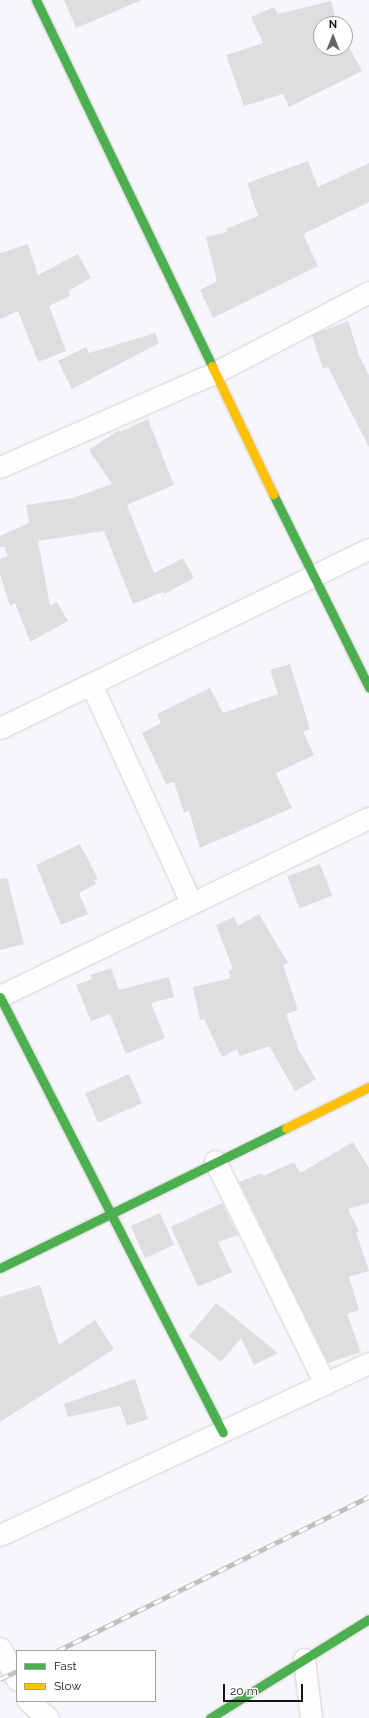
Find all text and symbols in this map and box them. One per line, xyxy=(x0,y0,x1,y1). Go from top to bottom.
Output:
north arrow xyxy=(313,16,353,56)
text: N xyxy=(329,18,337,31)
legend xyxy=(16,1650,156,1702)
text: Fast xyxy=(54,1659,77,1673)
scale bar xyxy=(225,1676,305,1702)
text: Slow xyxy=(54,1679,81,1693)
text: 20 m xyxy=(230,1684,258,1698)

